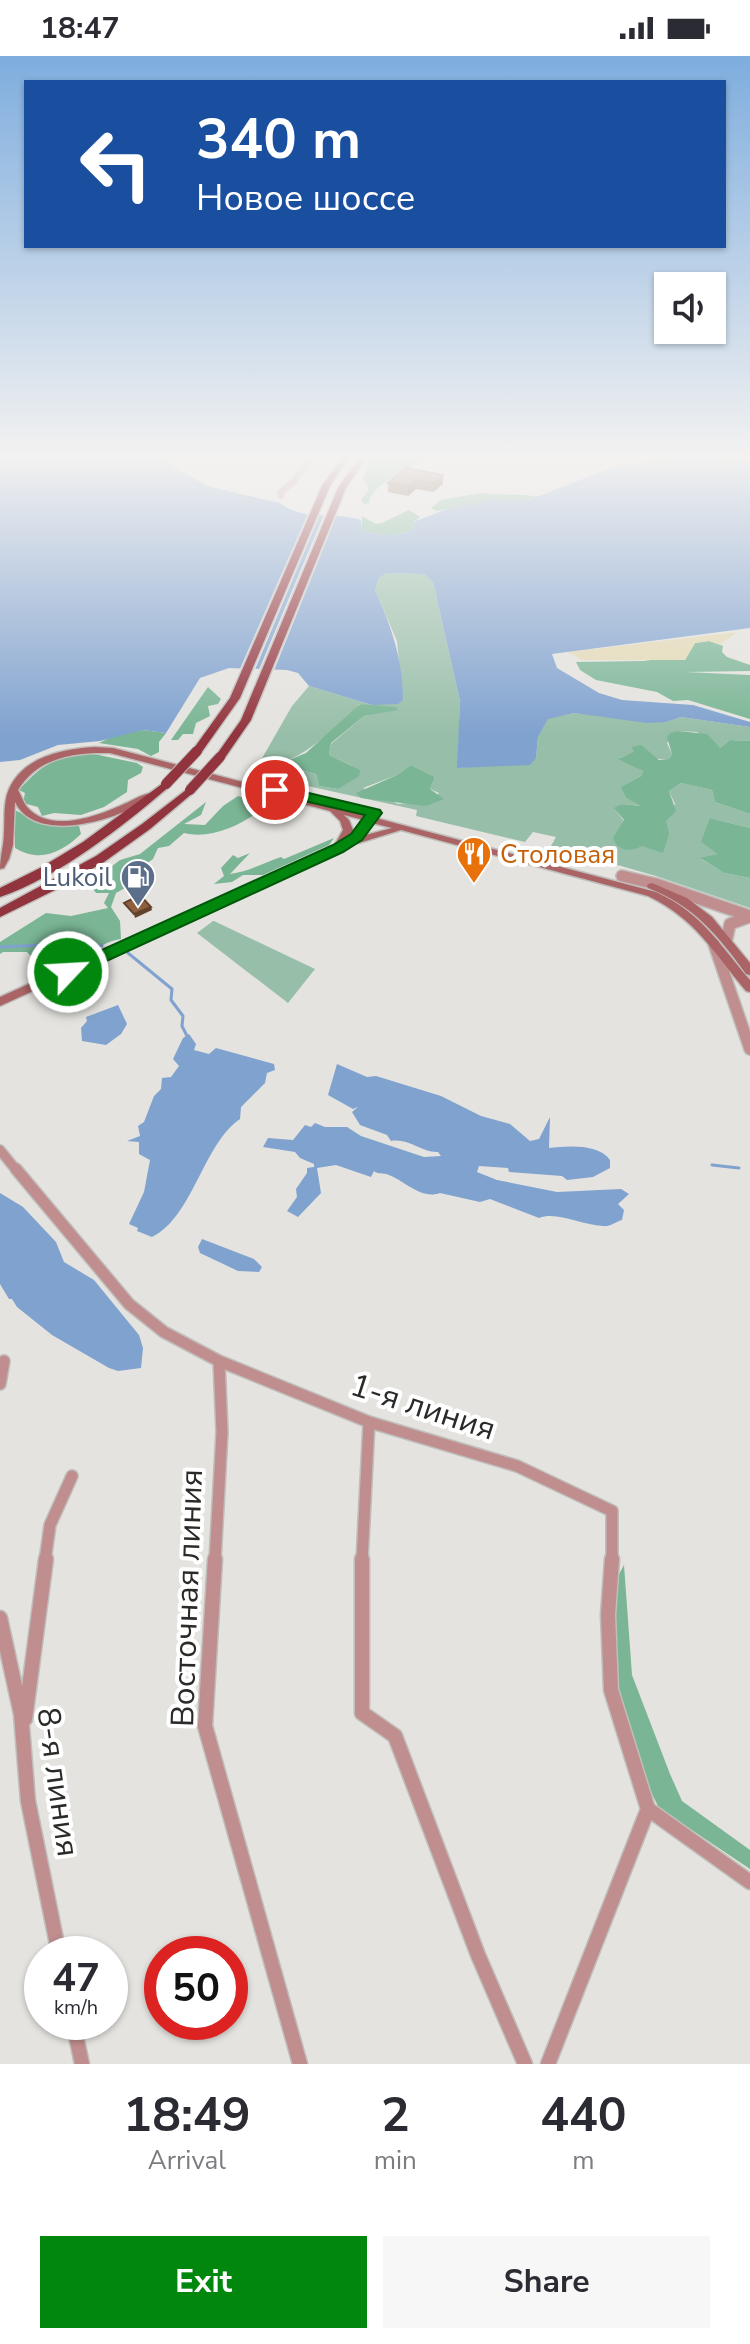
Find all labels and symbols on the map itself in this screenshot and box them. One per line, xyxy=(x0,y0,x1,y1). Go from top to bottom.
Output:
pin xyxy=(241,756,309,824)
restaurant icon: Столовая xyxy=(455,835,493,885)
place label: Столовая xyxy=(500,837,615,872)
fuel station icon: Lukoil xyxy=(119,858,157,908)
place label: Lukoil xyxy=(43,860,112,895)
position arrow xyxy=(26,930,110,1014)
street label: 1-я линия xyxy=(345,1363,501,1451)
street label: Восточная линия xyxy=(161,1468,213,1728)
street label: 8-я линия xyxy=(26,1705,90,1859)
speed limit sign: 50 xyxy=(144,1936,248,2040)

